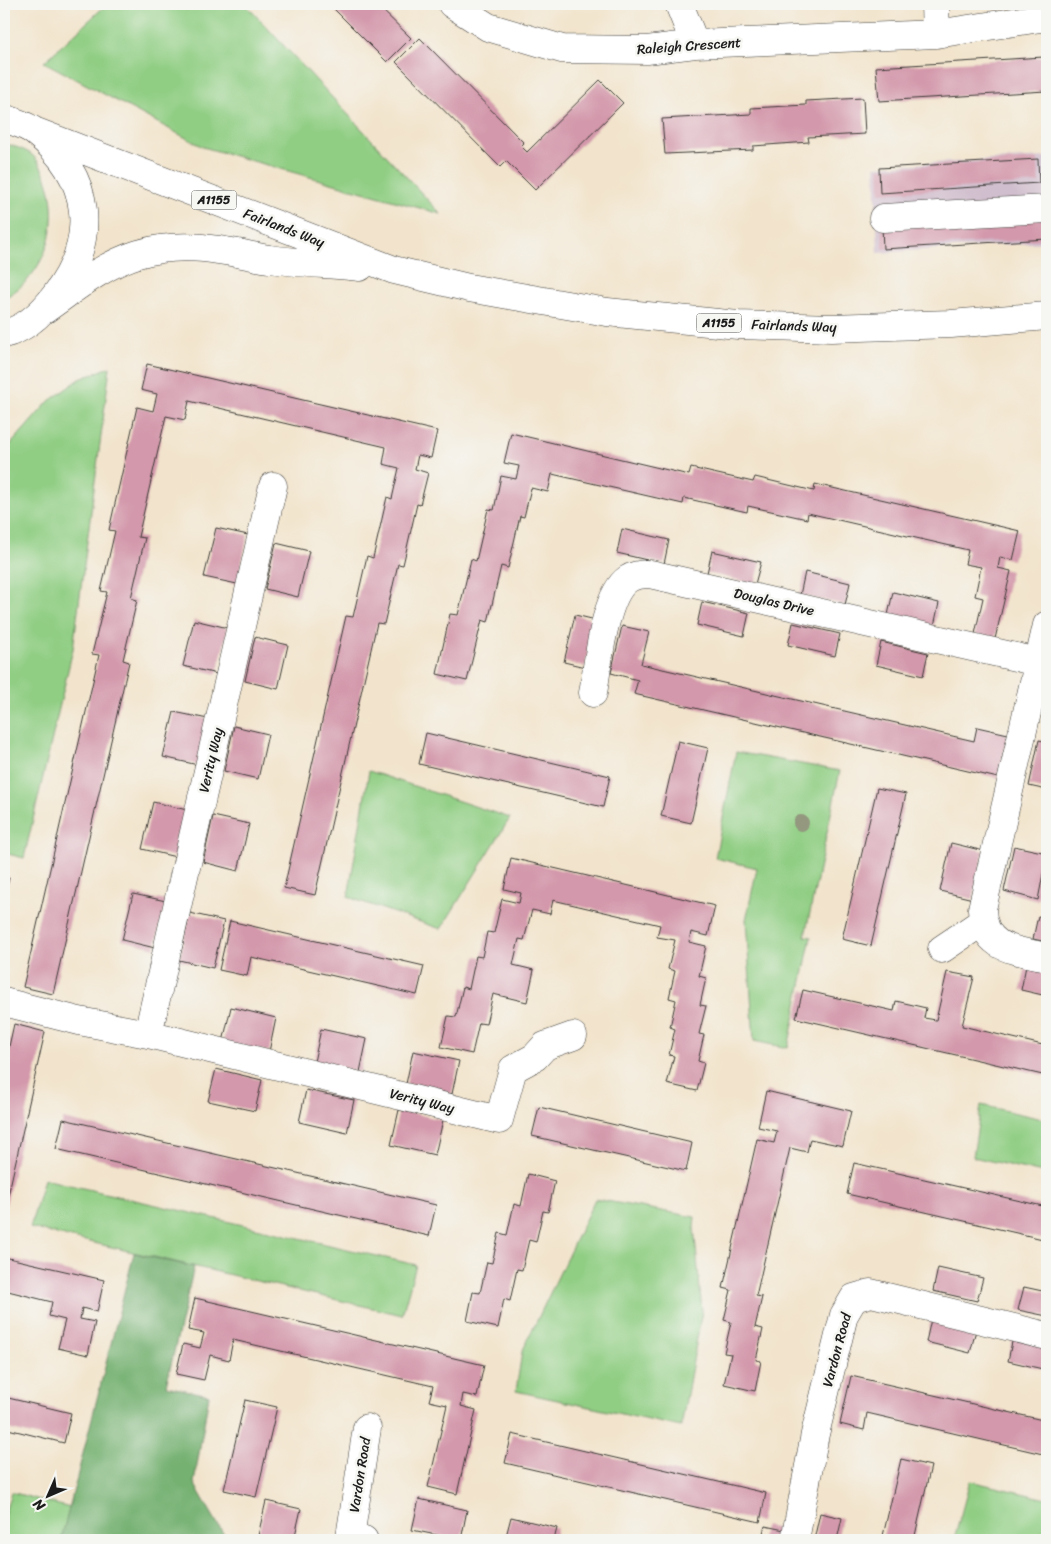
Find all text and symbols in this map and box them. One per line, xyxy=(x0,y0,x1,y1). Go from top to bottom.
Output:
street label: Raleigh Crescent xyxy=(636,30,742,62)
road number: A1155 xyxy=(192,190,236,210)
street label: Fairlands Way xyxy=(240,201,329,255)
street label: Fairlands Way xyxy=(751,312,838,340)
road number: A1155 xyxy=(696,314,742,332)
street label: Douglas Drive xyxy=(731,581,817,623)
street label: Verity Way xyxy=(191,724,231,795)
street label: Verity Way xyxy=(387,1081,458,1121)
street label: Vardon Road xyxy=(815,1309,859,1390)
street label: Vardon Road xyxy=(342,1434,379,1514)
north arrow xyxy=(22,1472,72,1522)
text: N xyxy=(27,1492,52,1518)

